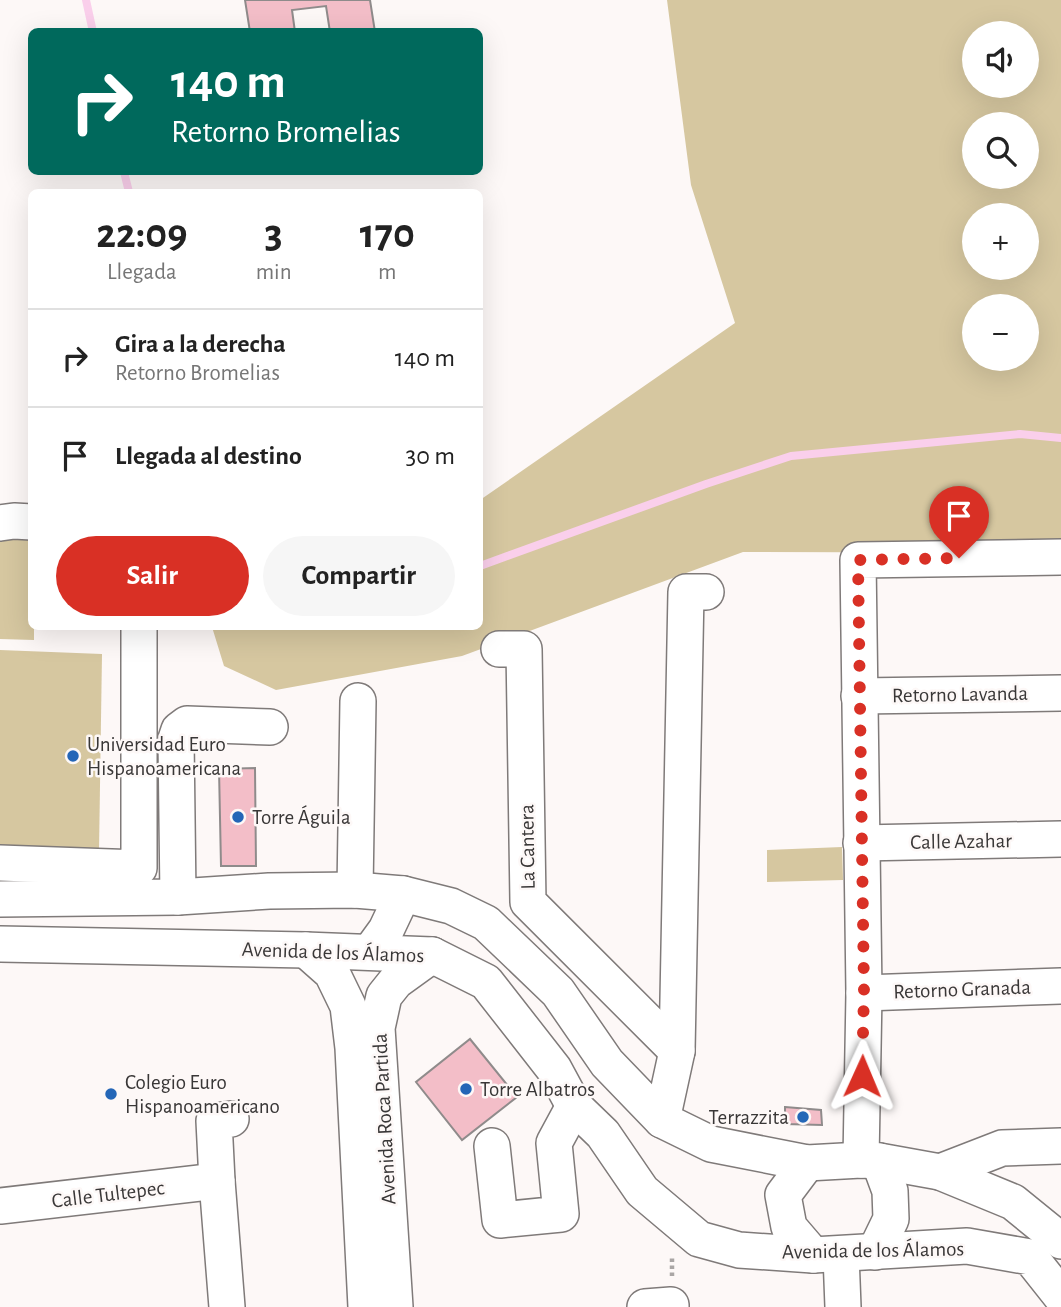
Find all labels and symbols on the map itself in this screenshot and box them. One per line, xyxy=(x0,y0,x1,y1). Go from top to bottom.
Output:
pin xyxy=(929,486,989,558)
street label: Retorno Lavanda xyxy=(892,683,1029,706)
place label: Universidad Euro Hispanoamericana xyxy=(87,734,242,779)
marker: Universidad Euro Hispanoamericana xyxy=(65,748,81,764)
street label: La Cantera xyxy=(516,804,539,890)
place label: Torre Águila xyxy=(252,805,351,828)
marker: Torre Águila xyxy=(230,809,246,825)
street label: Calle Azahar xyxy=(910,830,1012,853)
street label: Avenida de los Álamos xyxy=(241,937,425,966)
street label: Retorno Granada xyxy=(893,977,1032,1002)
street label: Avenida Roca Partida xyxy=(370,1033,399,1205)
position arrow xyxy=(825,1039,899,1113)
place label: Colegio Euro Hispanoamericano xyxy=(125,1072,280,1117)
place label: Torre Albatros xyxy=(480,1079,595,1100)
marker: Torre Albatros xyxy=(458,1081,474,1097)
marker: Colegio Euro Hispanoamericano xyxy=(103,1086,119,1102)
place label: Terrazzita xyxy=(709,1107,789,1128)
marker: Terrazzita xyxy=(795,1109,811,1125)
street label: Calle Tultepec xyxy=(51,1177,166,1212)
street label: Avenida de los Álamos xyxy=(782,1236,964,1263)

